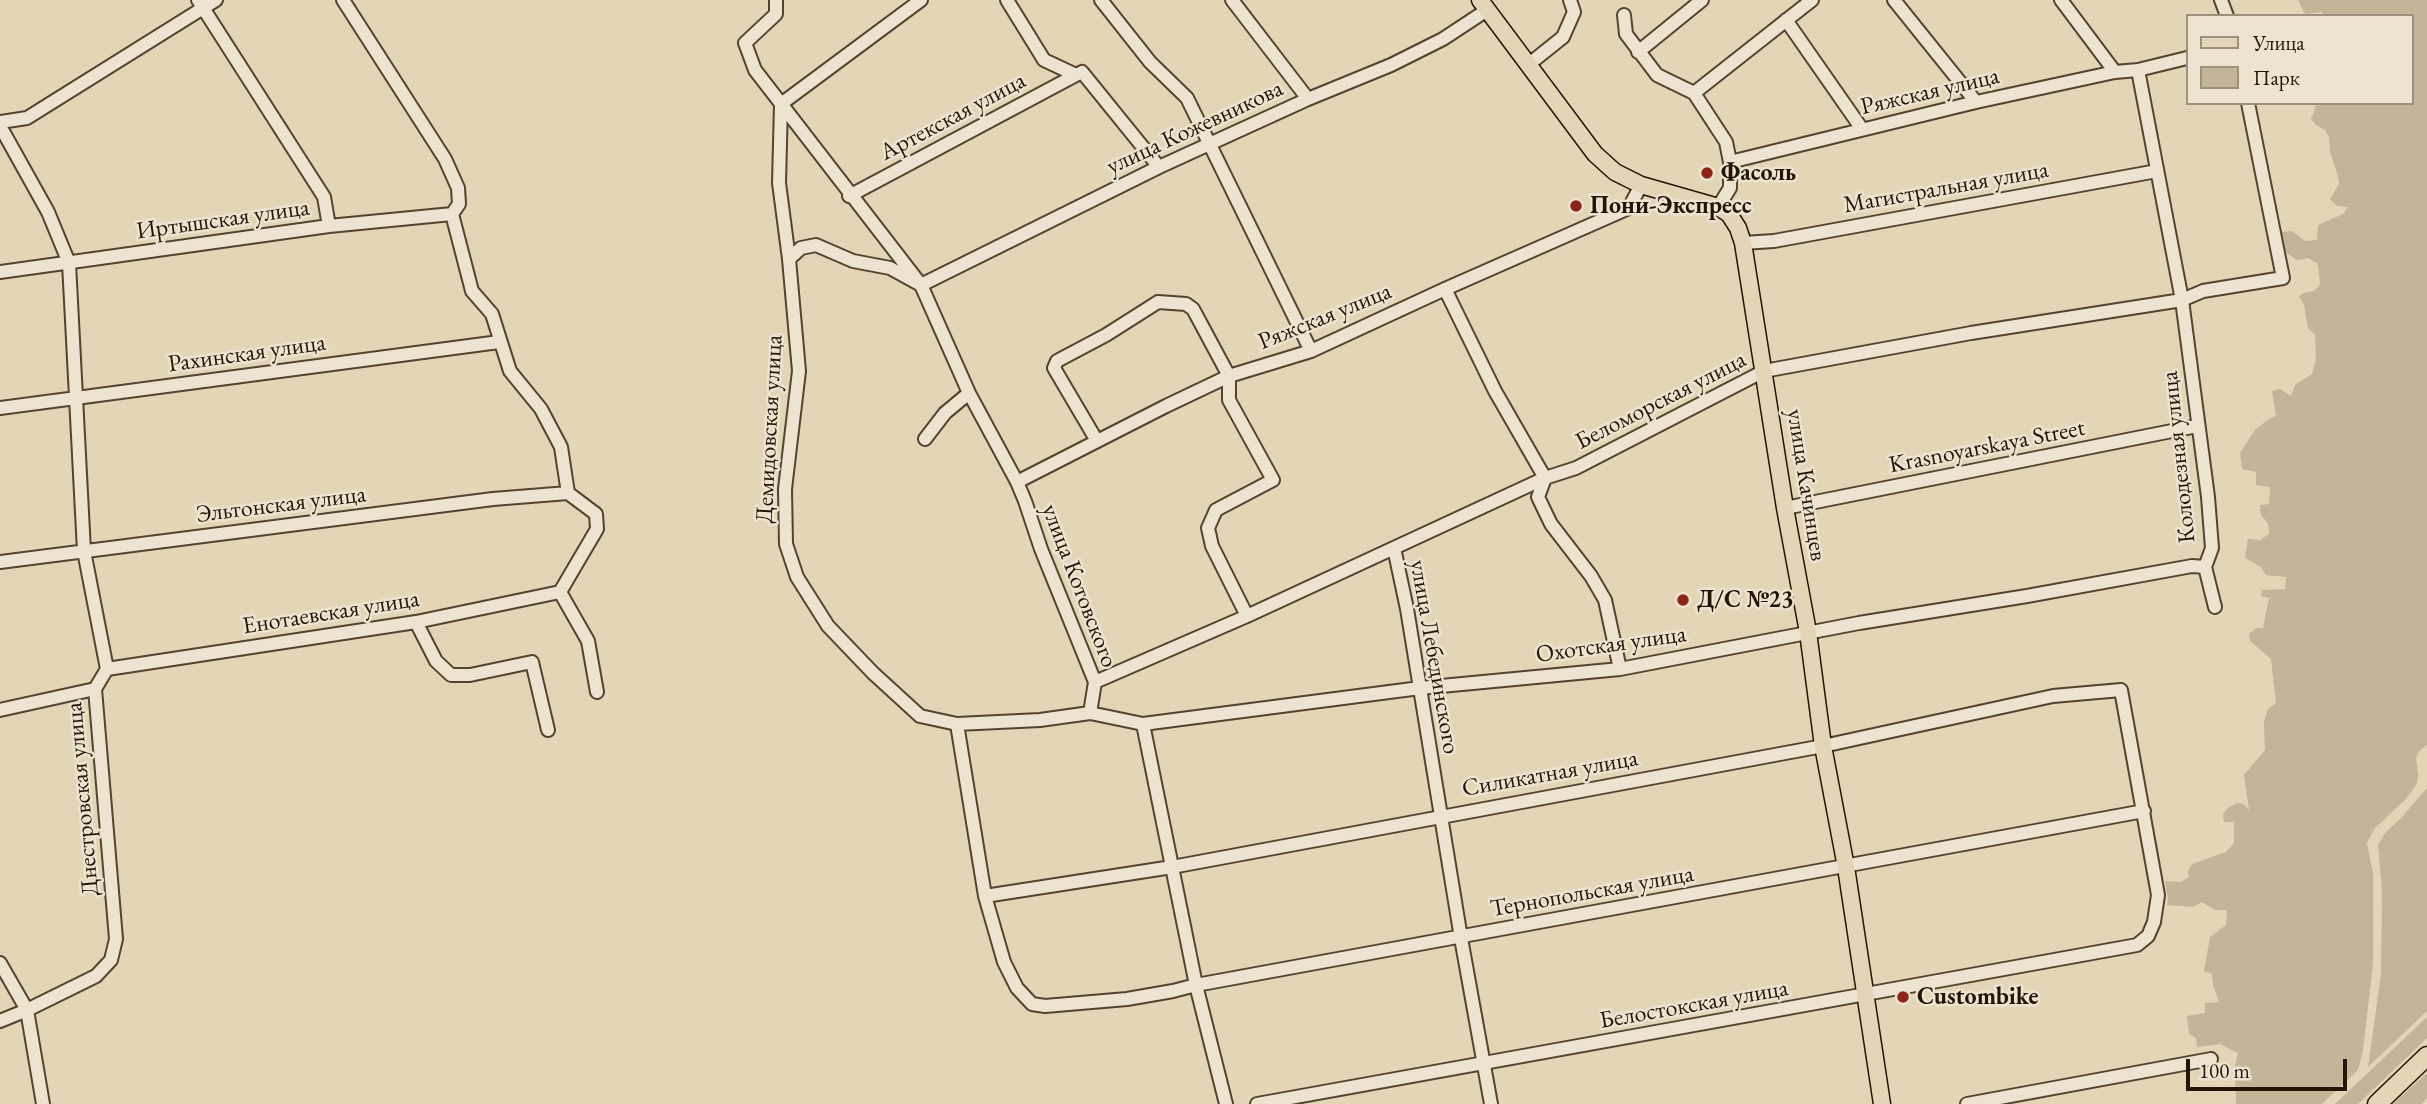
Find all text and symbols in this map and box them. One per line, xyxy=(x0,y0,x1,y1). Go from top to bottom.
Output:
legend xyxy=(2186,14,2413,105)
text: Улица xyxy=(2253,29,2305,56)
street label: Ряжская улица xyxy=(1858,62,2002,122)
text: Парк xyxy=(2253,64,2300,91)
street label: Артекская улица xyxy=(875,67,1031,167)
street label: улица Кожевникова xyxy=(1102,75,1288,181)
street label: Магистральная улица xyxy=(1841,156,2051,220)
place label: Фасоль xyxy=(1721,159,1796,187)
marker: Фасоль xyxy=(1699,165,1715,181)
place label: Пони-Экспресс xyxy=(1590,192,1752,220)
street label: Иртышская улица xyxy=(135,194,311,246)
marker: Пони-Экспресс xyxy=(1568,198,1584,214)
street label: Ряжская улица xyxy=(1254,277,1396,357)
street label: Рахинская улица xyxy=(166,329,328,379)
street label: Демидовская улица xyxy=(751,334,789,524)
street label: Беломорская улица xyxy=(1571,346,1751,456)
street label: Колодезная улица xyxy=(2156,370,2202,544)
street label: улица Качинцев xyxy=(1780,407,1832,563)
street label: Krasnoyarskaya Street xyxy=(1887,414,2087,480)
street label: Эльтонская улица xyxy=(194,480,368,530)
street label: улица Котовского xyxy=(1035,500,1123,672)
street label: улица Лебединского xyxy=(1403,558,1465,756)
street label: Енотаевская улица xyxy=(241,585,421,641)
place label: Д/С №23 xyxy=(1697,586,1794,614)
marker: Д/С №23 xyxy=(1675,592,1691,608)
street label: Охотская улица xyxy=(1534,620,1688,670)
street label: Днестровская улица xyxy=(60,701,106,897)
street label: Силикатная улица xyxy=(1460,744,1640,804)
street label: Тернопольская улица xyxy=(1488,860,1696,924)
street label: Белостокская улица xyxy=(1597,974,1791,1036)
place label: Custombike xyxy=(1917,983,2038,1011)
marker: Custombike xyxy=(1895,989,1911,1005)
scale bar xyxy=(2189,1044,2350,1088)
text: 100 m xyxy=(2199,1057,2250,1084)

